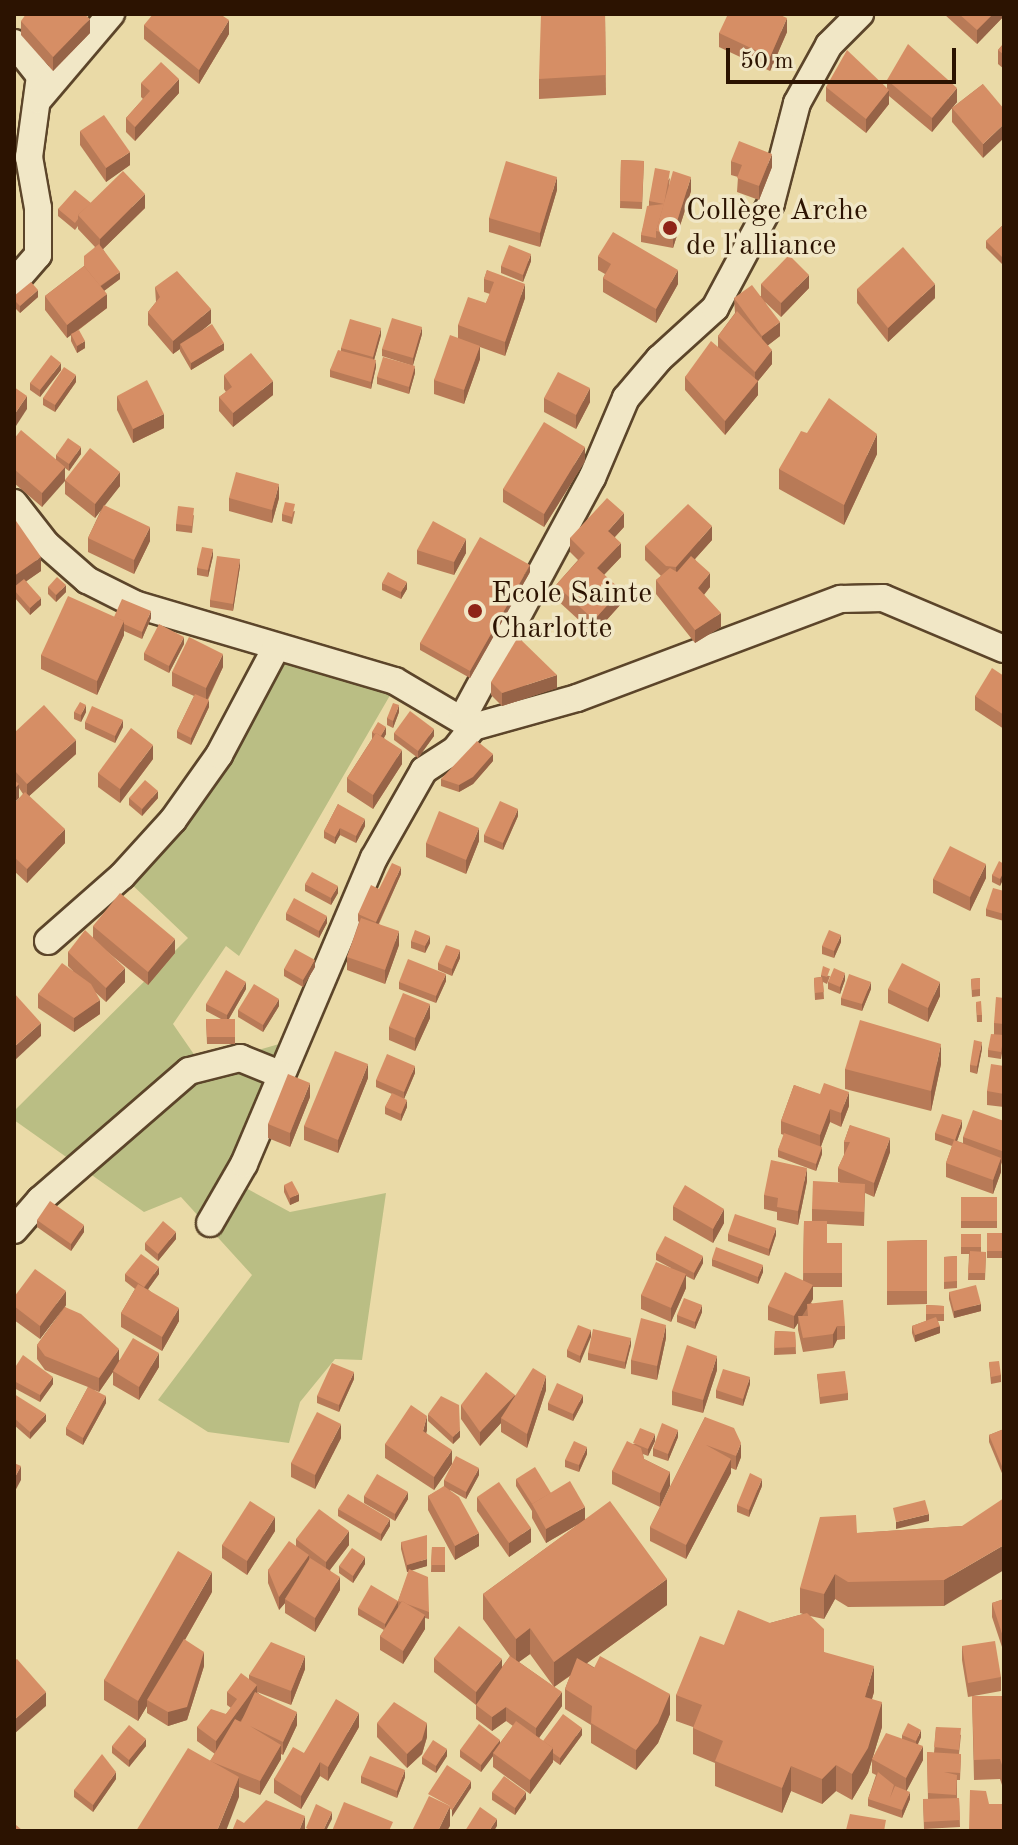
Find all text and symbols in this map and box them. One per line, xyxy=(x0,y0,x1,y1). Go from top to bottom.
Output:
scale bar xyxy=(730,32,960,82)
text: 50 m xyxy=(740,50,794,74)
place label: Collège Arche de l'alliance xyxy=(686,193,868,264)
marker: Collège Arche de l'alliance xyxy=(661,219,679,237)
place label: Ecole Sainte Charlotte xyxy=(491,576,652,646)
marker: Ecole Sainte Charlotte xyxy=(466,602,484,620)

